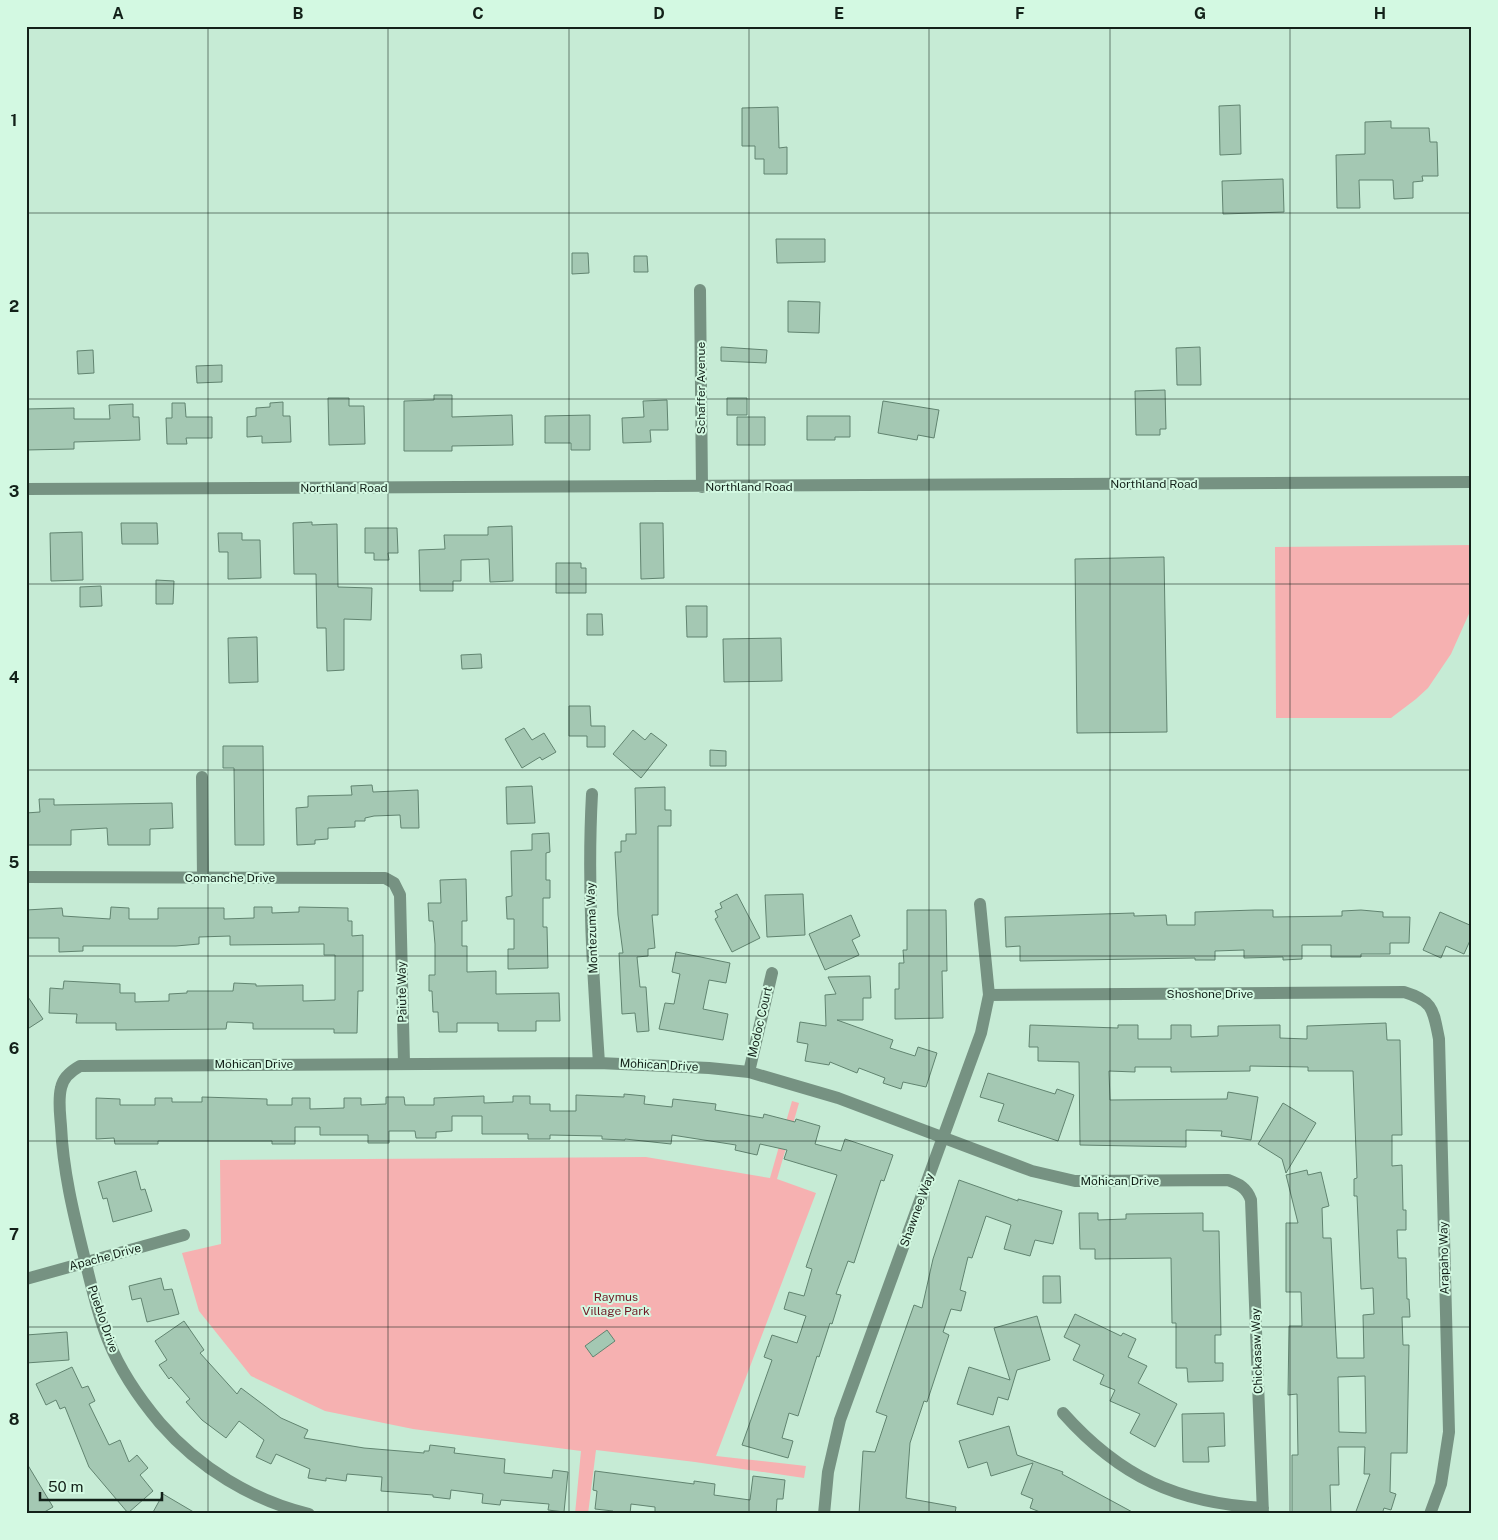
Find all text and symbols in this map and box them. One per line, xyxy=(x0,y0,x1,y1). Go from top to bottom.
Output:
text: A xyxy=(112,4,124,23)
text: B xyxy=(293,4,304,23)
text: C xyxy=(472,4,484,23)
text: D xyxy=(653,4,665,23)
text: E xyxy=(834,4,844,23)
text: F xyxy=(1015,4,1025,23)
text: G xyxy=(1194,4,1206,23)
text: H xyxy=(1374,4,1386,23)
text: 1 xyxy=(11,111,17,130)
text: 2 xyxy=(9,297,19,316)
street label: Schaffer Avenue xyxy=(694,342,708,434)
street label: Northland Road xyxy=(1110,477,1198,491)
street label: Northland Road xyxy=(705,480,793,494)
street label: Northland Road xyxy=(300,481,388,495)
text: 3 xyxy=(9,482,19,501)
text: 4 xyxy=(9,668,20,687)
text: 5 xyxy=(9,853,20,872)
street label: Comanche Drive xyxy=(185,871,276,885)
street label: Montezuma Way xyxy=(583,882,601,974)
street label: Paiute Way xyxy=(394,960,410,1023)
street label: Modoc Court xyxy=(745,985,775,1059)
street label: Shoshone Drive xyxy=(1167,987,1254,1001)
text: 6 xyxy=(9,1039,19,1058)
street label: Mohican Drive xyxy=(619,1056,699,1074)
street label: Mohican Drive xyxy=(215,1057,294,1071)
street label: Shawnee Way xyxy=(897,1171,937,1249)
street label: Mohican Drive xyxy=(1081,1174,1160,1188)
street label: Arapaho Way xyxy=(1436,1221,1452,1295)
text: 7 xyxy=(9,1225,19,1244)
street label: Apache Drive xyxy=(67,1241,143,1273)
street label: Pueblo Drive xyxy=(85,1284,121,1355)
park label: Raymus Village Park xyxy=(582,1290,650,1318)
street label: Chickasaw Way xyxy=(1248,1307,1265,1394)
text: 8 xyxy=(9,1410,20,1429)
scale bar xyxy=(40,1470,162,1502)
text: 50 m xyxy=(48,1478,83,1495)

